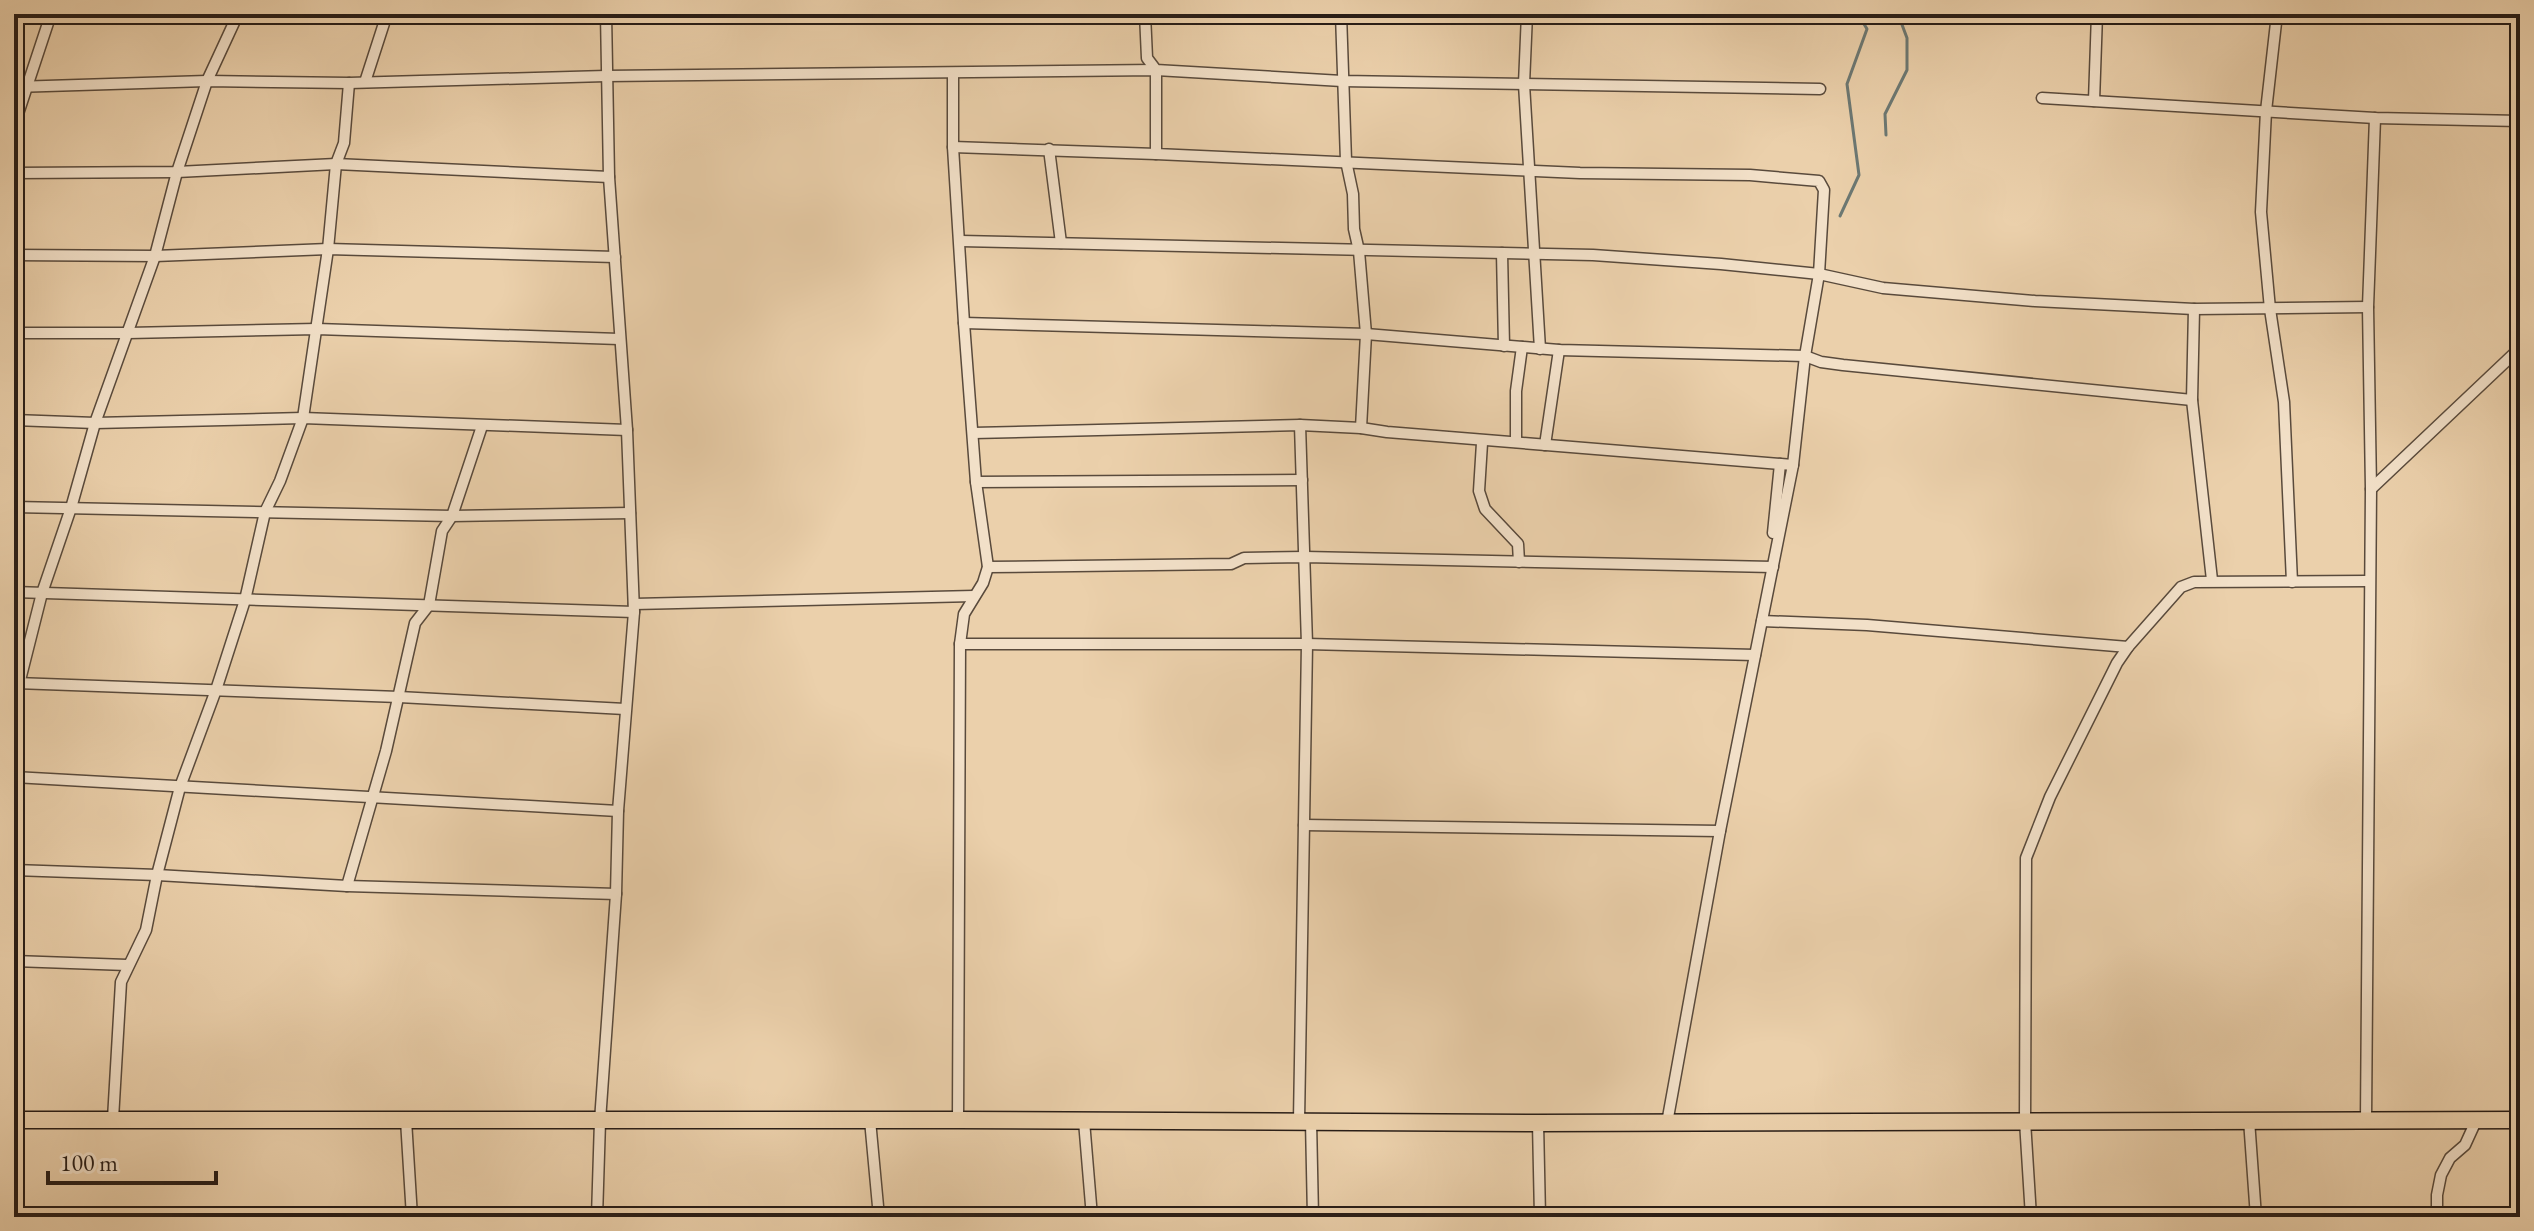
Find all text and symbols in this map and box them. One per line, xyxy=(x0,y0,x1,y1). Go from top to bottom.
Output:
scale bar xyxy=(48,1135,216,1185)
text: 100 m xyxy=(60,1147,118,1178)

